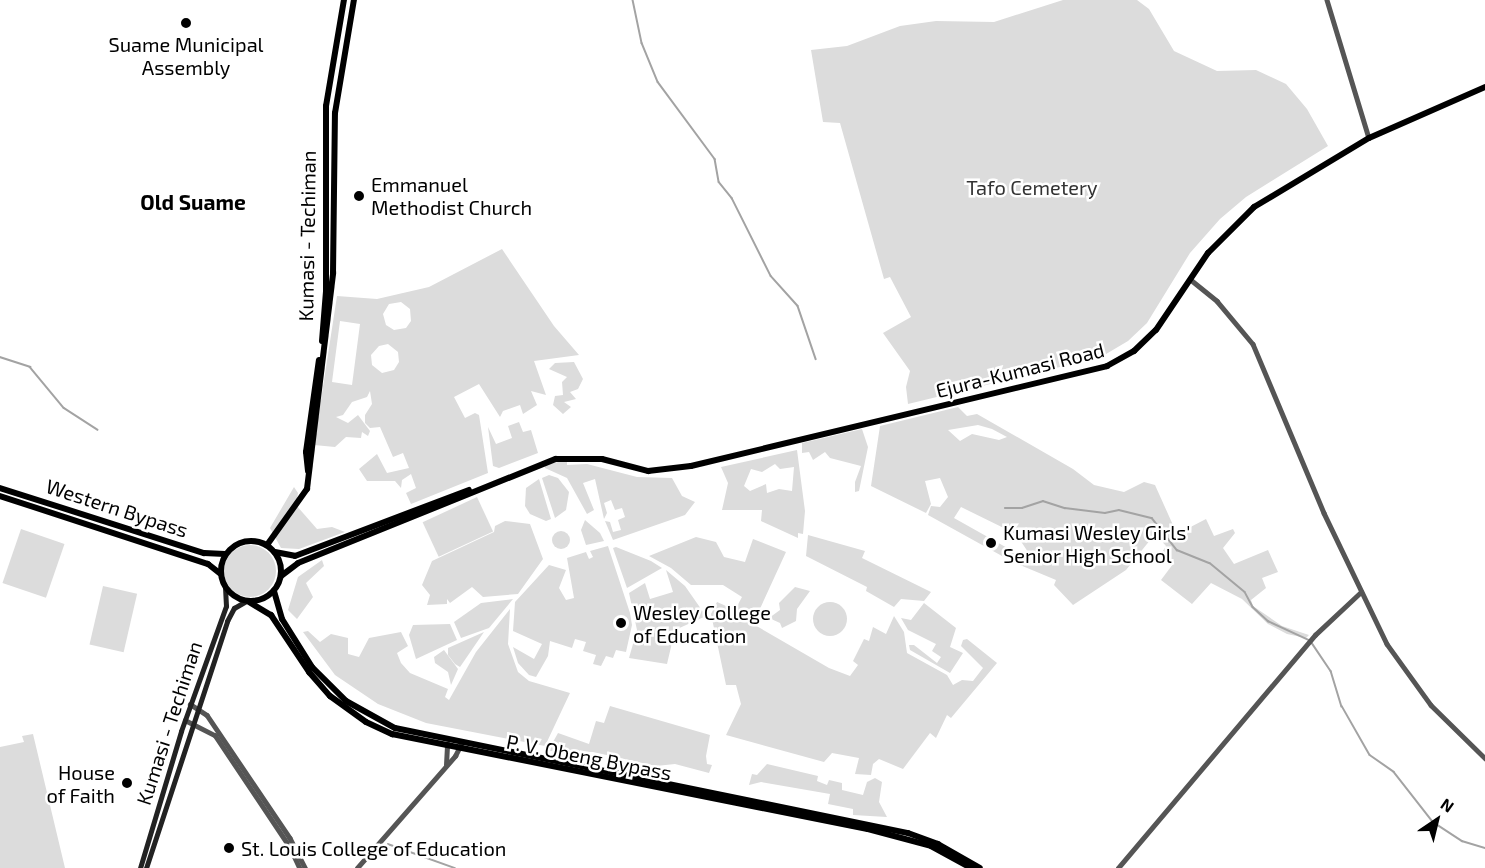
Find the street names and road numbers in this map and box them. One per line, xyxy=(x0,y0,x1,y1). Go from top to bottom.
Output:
street label: Kumasi - Techiman xyxy=(294,150,320,322)
street label: Ejura-Kumasi Road xyxy=(933,337,1107,403)
street label: Western Bypass xyxy=(43,474,191,542)
street label: Kumasi - Techiman xyxy=(131,638,207,808)
street label: P. V. Obeng Bypass xyxy=(504,729,674,785)

